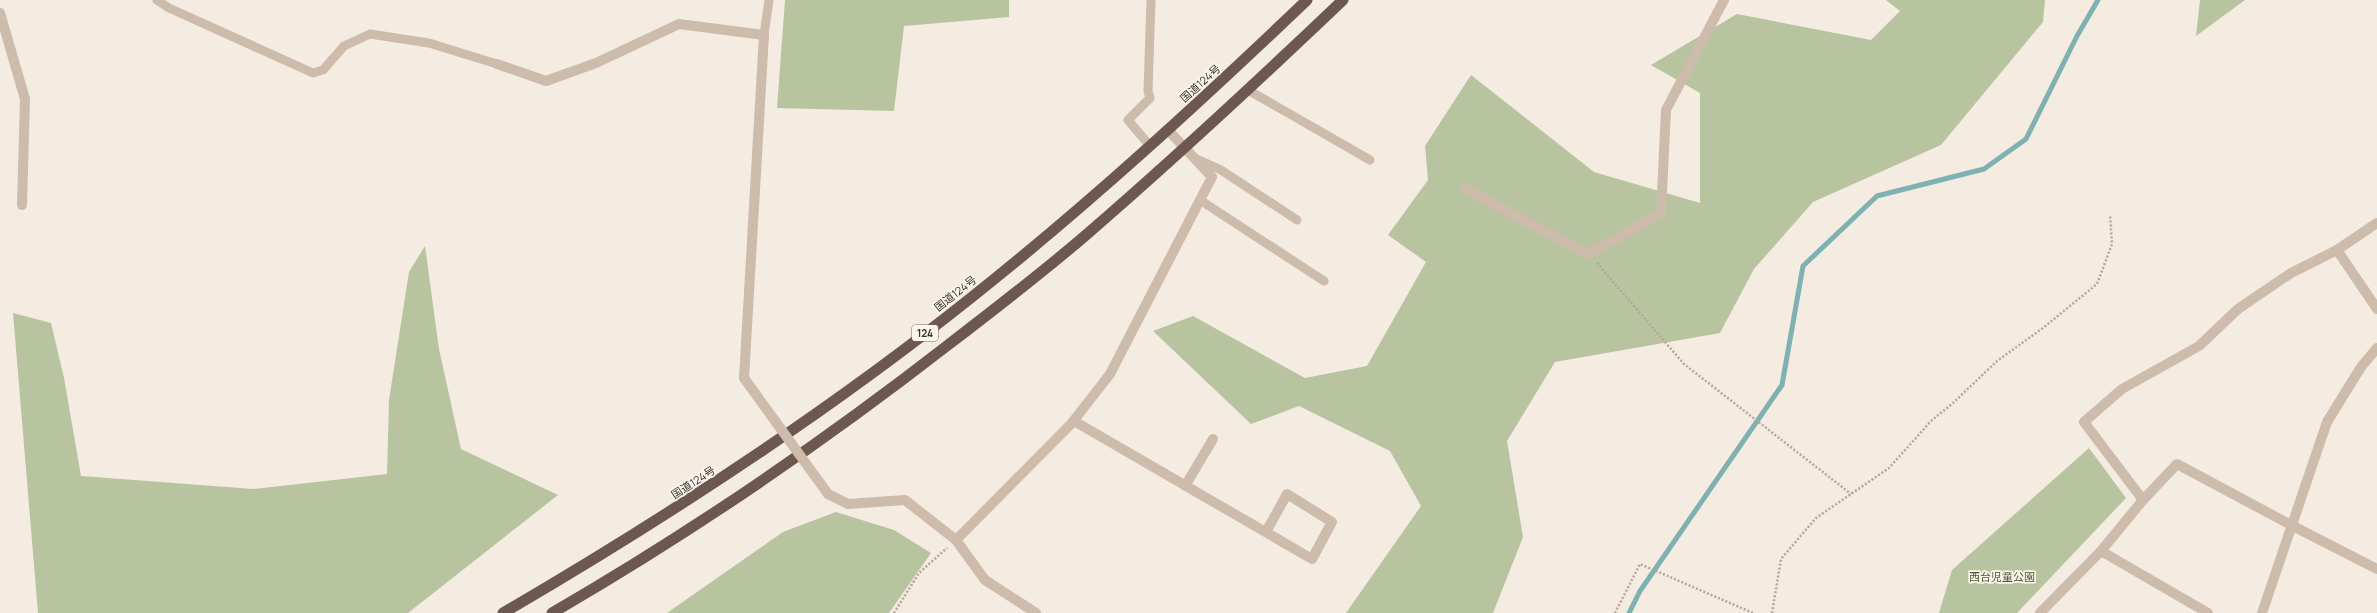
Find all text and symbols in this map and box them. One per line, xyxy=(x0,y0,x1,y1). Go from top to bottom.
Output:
street label: 国道124号 xyxy=(1176,61,1224,105)
street label: 国道124号 xyxy=(931,272,979,314)
road number: 124 xyxy=(912,325,938,341)
street label: 国道124号 xyxy=(668,462,718,502)
park label: 西台児童公園 xyxy=(1969,569,2035,584)

